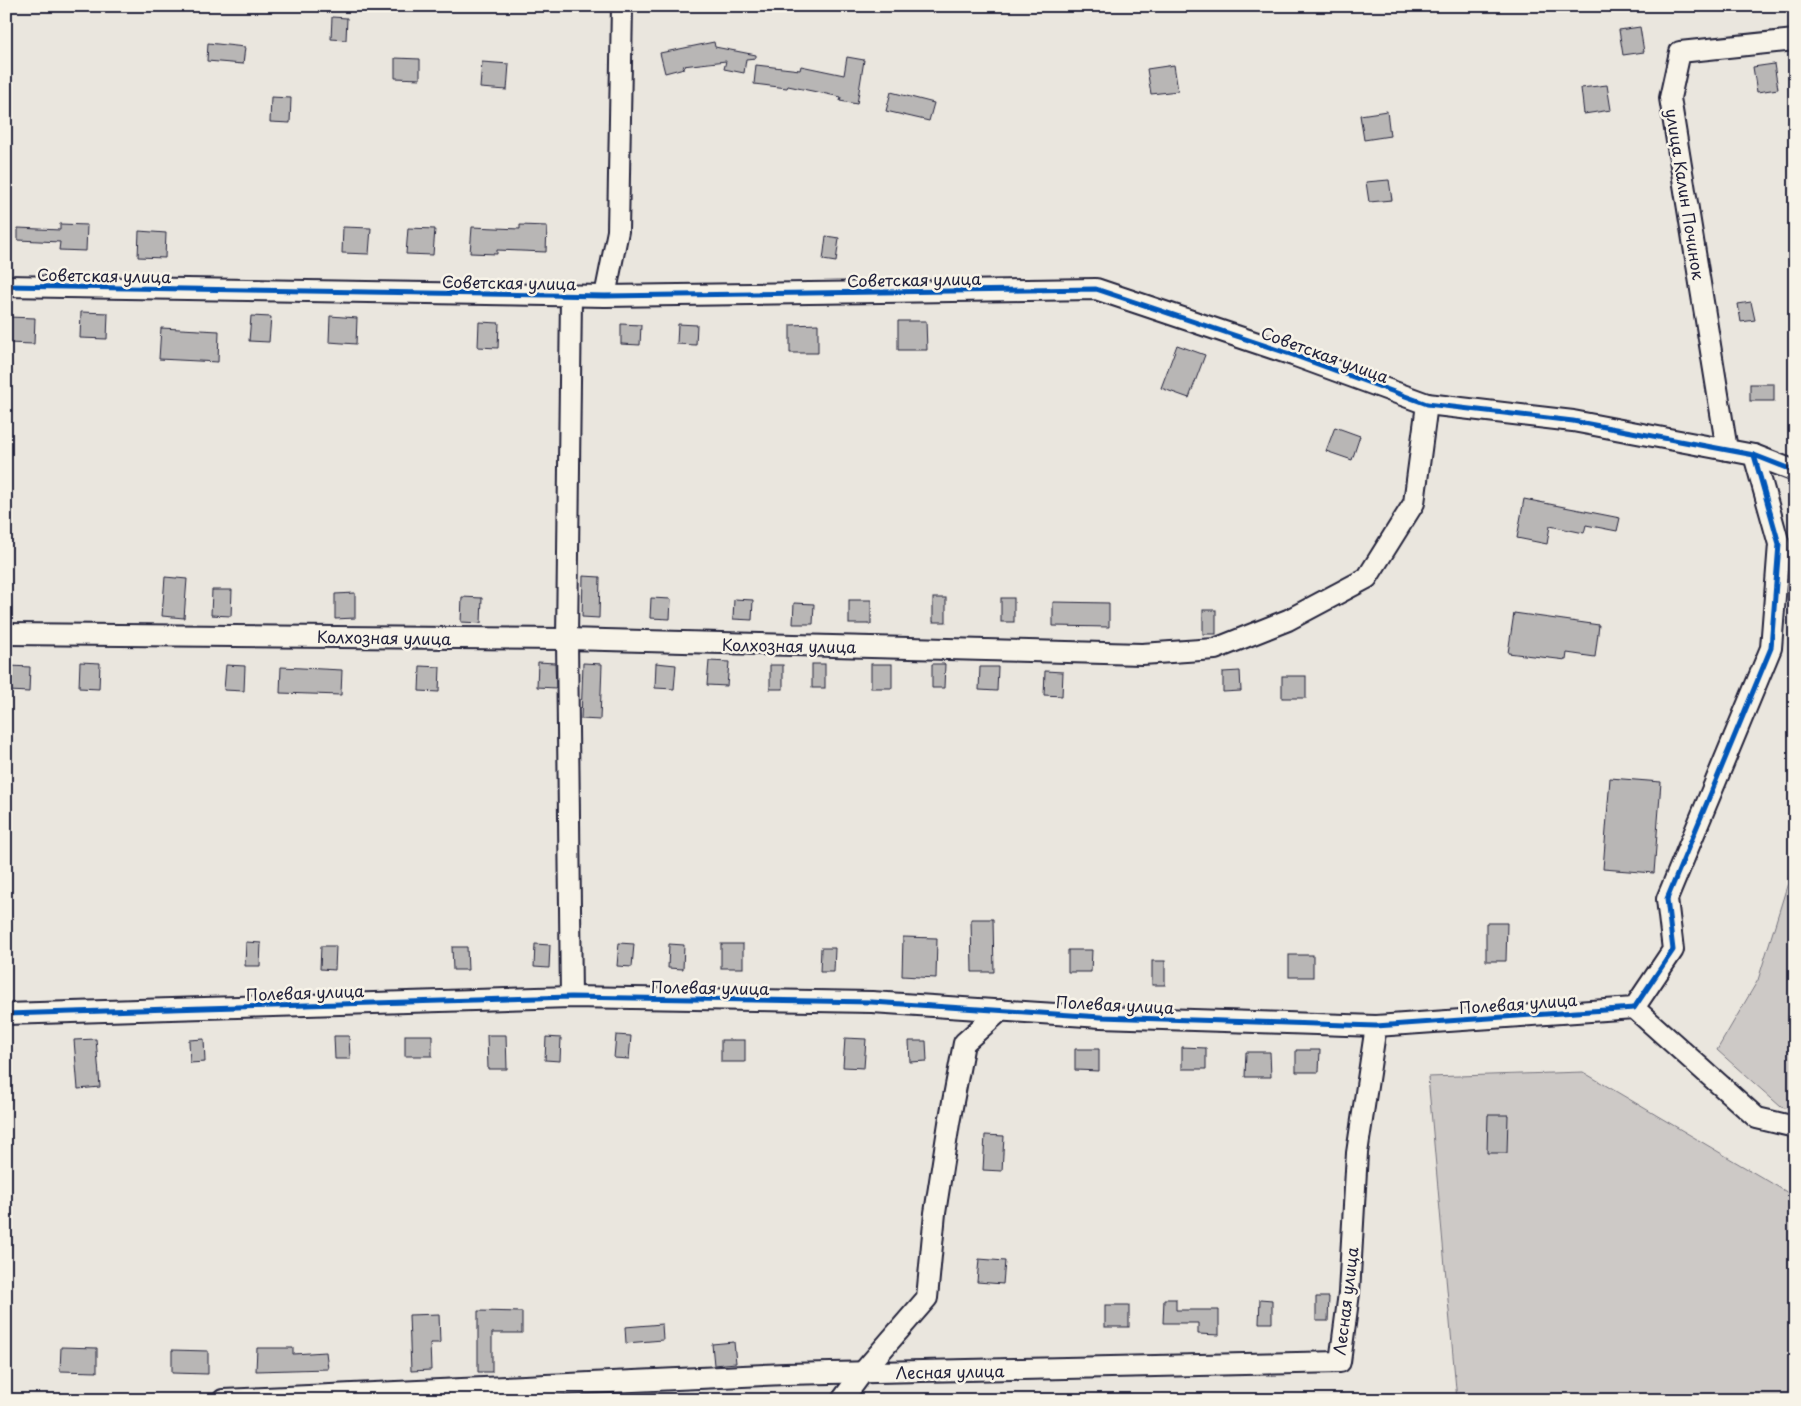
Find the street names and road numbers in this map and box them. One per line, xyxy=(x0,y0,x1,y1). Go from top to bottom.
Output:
street label: улица Калин Починок xyxy=(1661,107,1711,282)
street label: Советская улица xyxy=(37,262,171,288)
street label: Советская улица xyxy=(847,266,981,292)
street label: Советская улица xyxy=(442,269,576,295)
street label: Советская улица xyxy=(1258,320,1392,388)
street label: Колхозная улица xyxy=(317,624,451,650)
street label: Колхозная улица xyxy=(722,632,856,658)
street label: Полевая улица xyxy=(651,974,769,1000)
street label: Полевая улица xyxy=(245,978,365,1006)
street label: Полевая улица xyxy=(1458,987,1578,1019)
street label: Полевая улица xyxy=(1055,989,1175,1019)
street label: Лесная улица xyxy=(1326,1246,1364,1356)
street label: Лесная улица xyxy=(895,1358,1005,1384)

